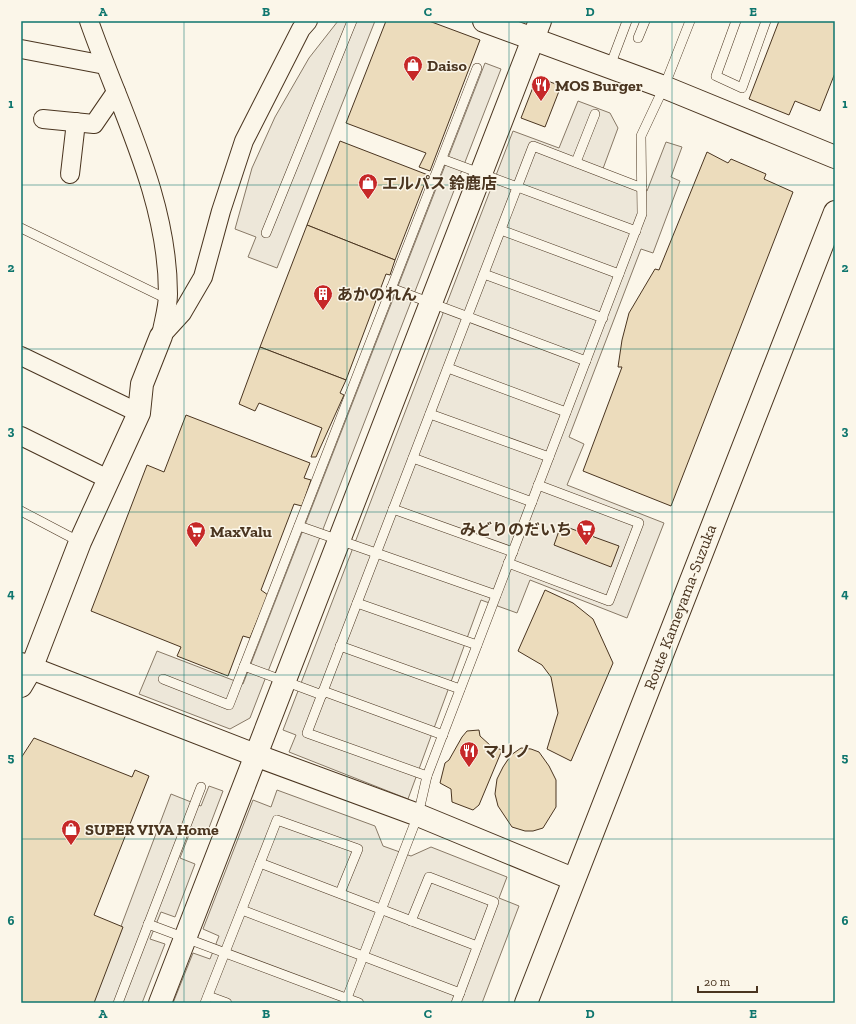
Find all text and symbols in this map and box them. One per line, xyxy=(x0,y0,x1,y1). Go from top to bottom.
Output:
text: A xyxy=(99,4,108,19)
text: B xyxy=(262,4,270,19)
text: C xyxy=(424,4,432,19)
text: D xyxy=(585,4,595,19)
text: E xyxy=(749,4,757,19)
shop icon: Daiso xyxy=(402,54,424,82)
place label: Daiso xyxy=(427,56,467,75)
restaurant icon: MOS Burger xyxy=(530,74,552,102)
place label: MOS Burger xyxy=(555,76,643,95)
text: 1 xyxy=(8,96,14,111)
text: 1 xyxy=(842,96,848,111)
shop icon: エルパス 鈴鹿店 xyxy=(357,172,379,200)
place label: エルパス 鈴鹿店 xyxy=(382,174,497,193)
text: 2 xyxy=(8,260,15,275)
text: 2 xyxy=(842,260,849,275)
building icon: あかのれん xyxy=(312,283,334,311)
place label: あかのれん xyxy=(337,285,417,304)
text: 3 xyxy=(8,423,15,438)
text: 3 xyxy=(842,423,849,438)
supermarket icon: みどりのだいち xyxy=(575,518,597,546)
supermarket icon: MaxValu xyxy=(185,520,207,548)
place label: みどりのだいち xyxy=(460,520,572,539)
street label: Route Kameyama-Suzuka xyxy=(640,521,720,692)
place label: MaxValu xyxy=(210,522,273,541)
text: 4 xyxy=(7,586,15,601)
text: 4 xyxy=(841,586,849,601)
restaurant icon: マリノ xyxy=(458,740,480,768)
place label: マリノ xyxy=(483,742,531,761)
text: 5 xyxy=(8,750,15,765)
text: 5 xyxy=(842,750,849,765)
shop icon: SUPER VIVA Home xyxy=(60,818,82,846)
place label: SUPER VIVA Home xyxy=(85,820,219,839)
text: 6 xyxy=(8,913,15,928)
text: 6 xyxy=(842,913,849,928)
scale bar xyxy=(698,968,757,994)
text: 20 m xyxy=(704,975,731,989)
text: A xyxy=(99,1006,108,1021)
text: B xyxy=(262,1006,270,1021)
text: C xyxy=(424,1006,432,1021)
text: D xyxy=(585,1006,595,1021)
text: E xyxy=(749,1006,757,1021)

